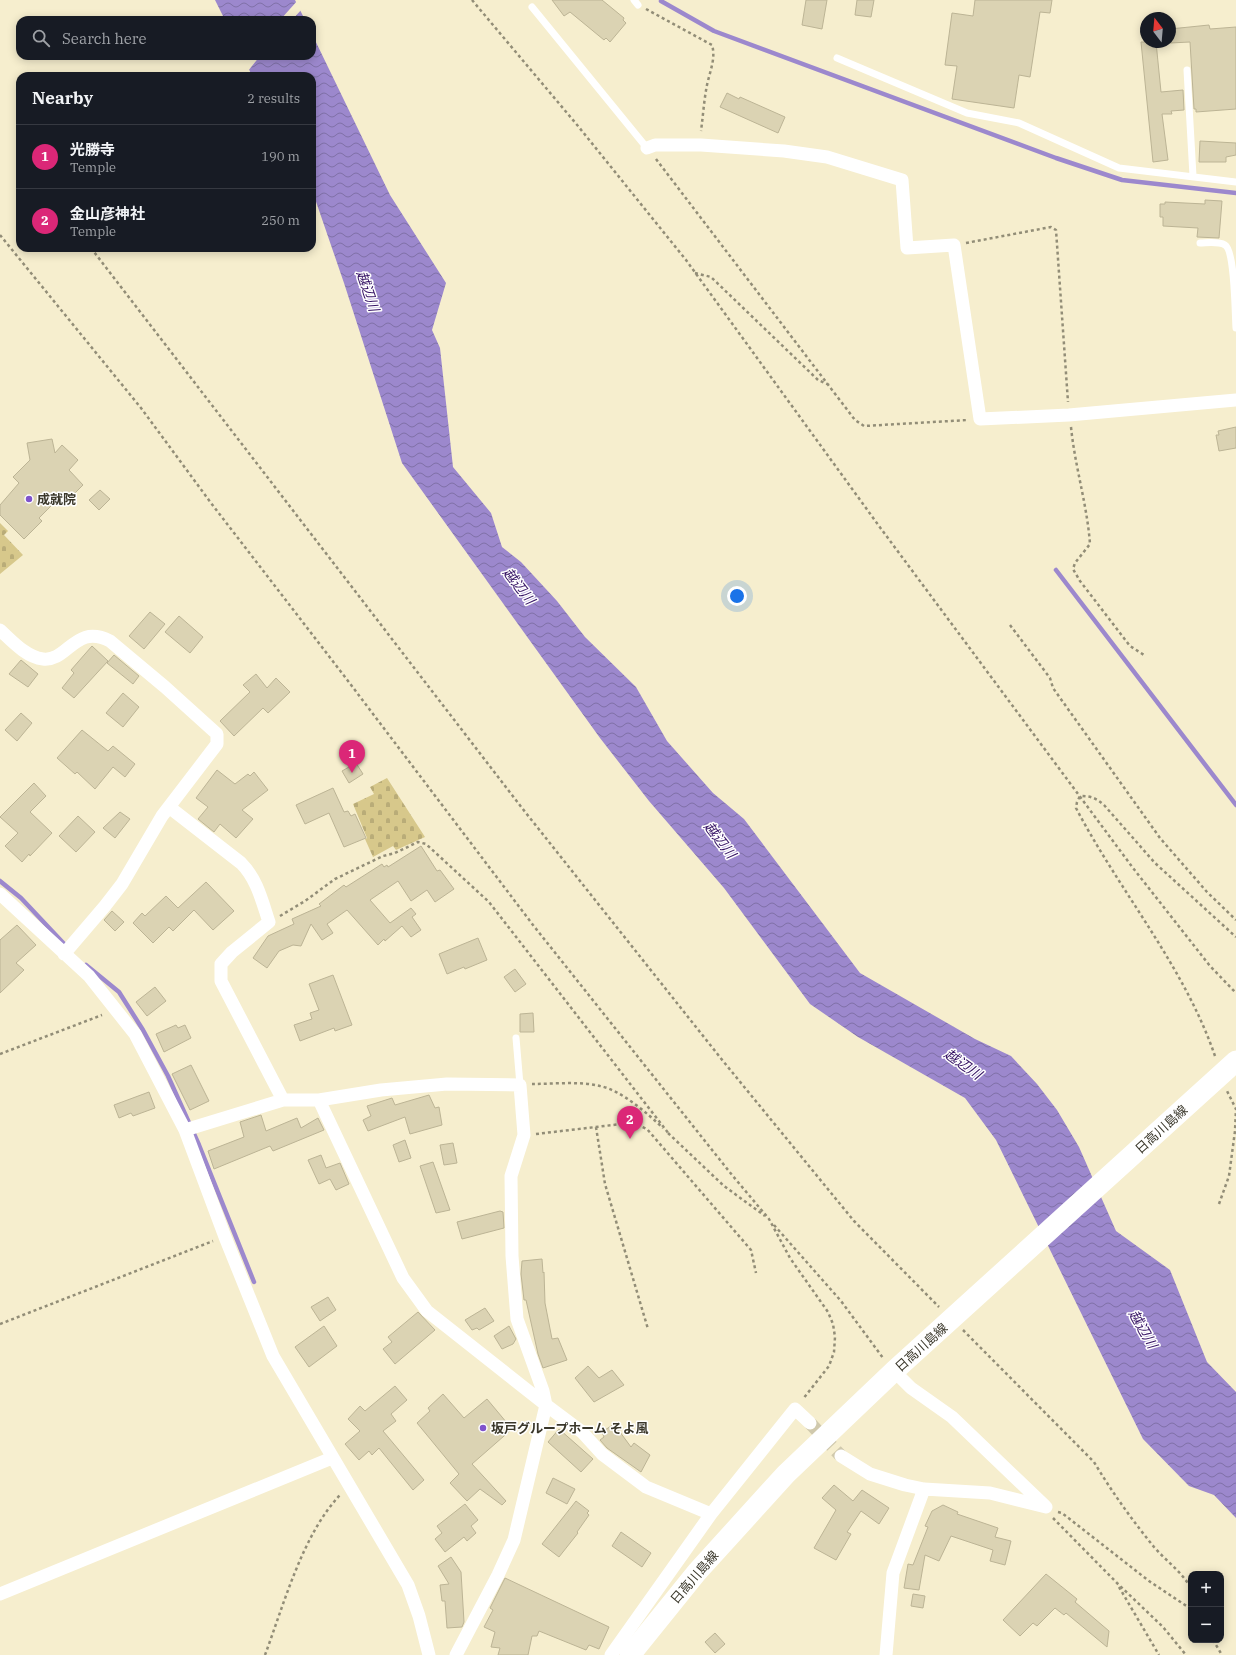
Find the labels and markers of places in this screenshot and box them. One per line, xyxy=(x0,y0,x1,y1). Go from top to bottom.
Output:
place label: 成就院 xyxy=(37,491,76,508)
marker: 成就院 xyxy=(24,494,34,504)
pin: 1 xyxy=(339,740,365,773)
pin: 2 xyxy=(617,1106,643,1139)
place label: 坂戸グループホーム そよ風 xyxy=(491,1420,649,1437)
marker: 坂戸グループホーム そよ風 xyxy=(478,1423,488,1433)

